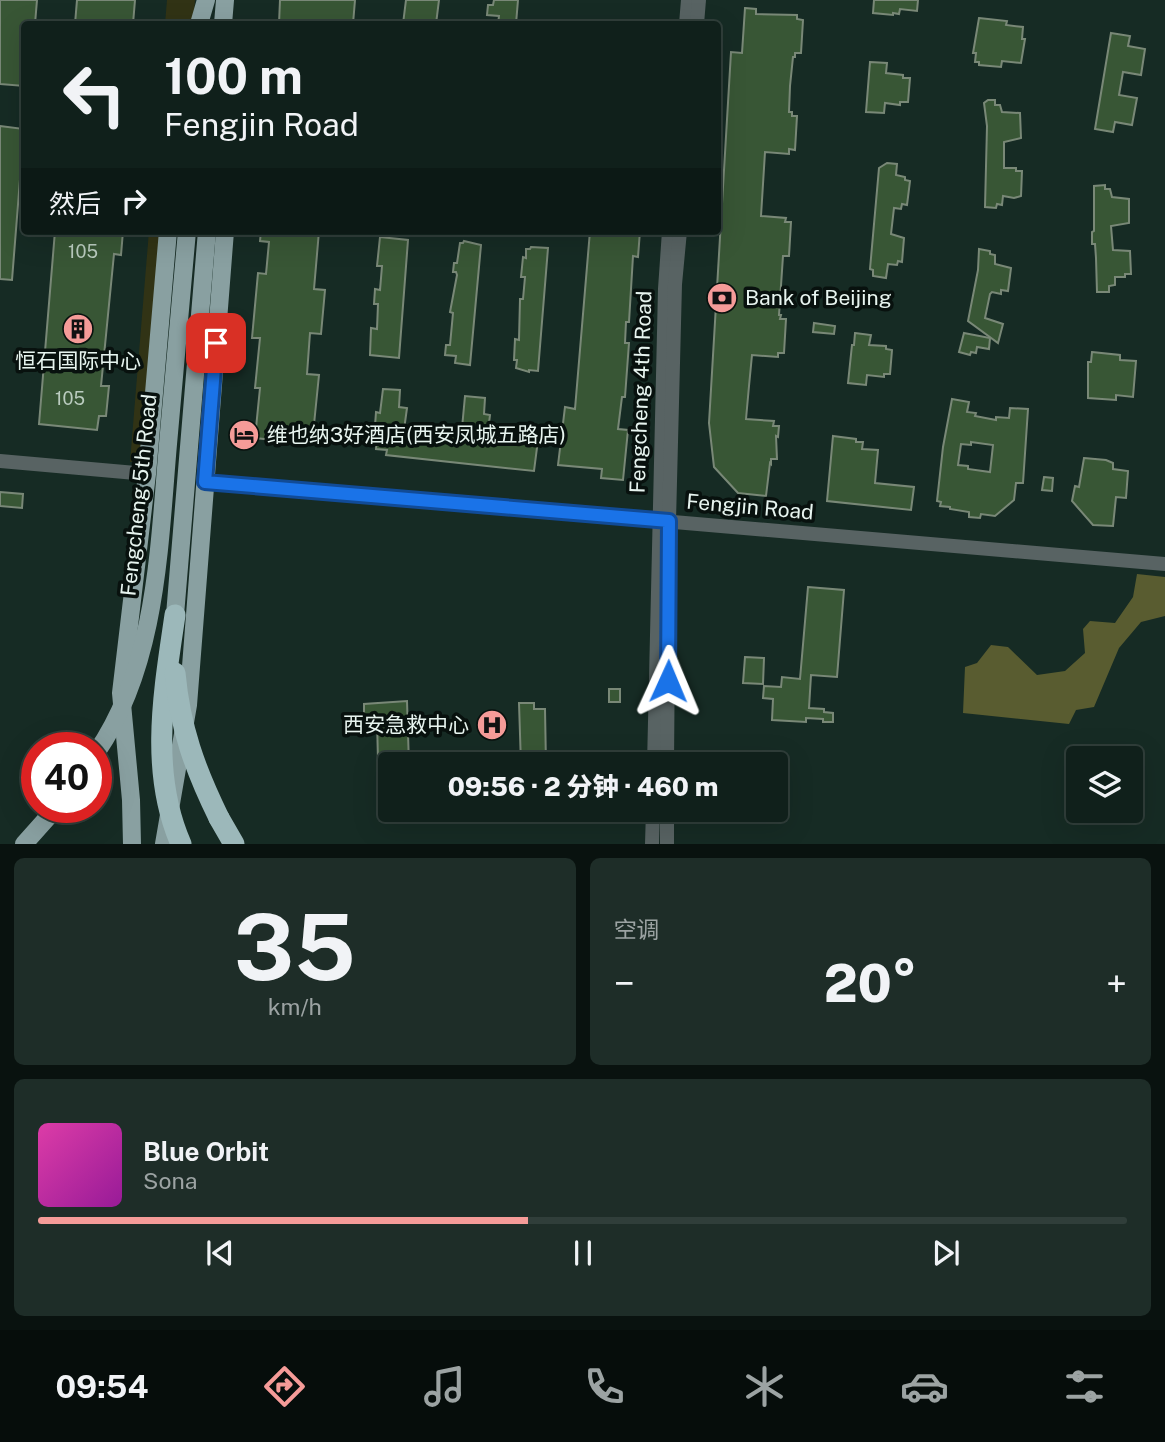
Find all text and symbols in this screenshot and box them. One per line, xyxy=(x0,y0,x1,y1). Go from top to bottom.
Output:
text: 100 m xyxy=(164,47,303,105)
icon: left xyxy=(49,49,140,140)
text: Fengjin Road xyxy=(164,106,359,143)
icon: right xyxy=(115,182,153,220)
text: 然后 xyxy=(49,188,101,219)
house number: 105 xyxy=(68,241,98,262)
bank icon: Bank of Beijing xyxy=(705,281,739,315)
place label: Bank of Beijing xyxy=(745,285,892,310)
street label: Fengcheng 4th Road xyxy=(624,290,657,494)
building icon: 恒石国际中心 xyxy=(61,312,95,346)
pin xyxy=(186,313,246,373)
icon: arrive xyxy=(197,324,235,362)
place label: 恒石国际中心 xyxy=(15,348,141,373)
house number: 105 xyxy=(55,388,85,409)
street label: Fengcheng 5th Road xyxy=(115,393,162,597)
hotel icon: 维也纳3好酒店(西安凤城五路店) xyxy=(227,418,261,452)
place label: 维也纳3好酒店(西安凤城五路店) xyxy=(267,422,566,447)
street label: Fengjin Road xyxy=(685,488,815,525)
position arrow xyxy=(631,644,705,718)
hospital icon: 西安急救中心 xyxy=(475,708,509,742)
place label: 西安急救中心 xyxy=(343,712,469,737)
speed limit sign: 40 xyxy=(21,732,112,823)
map controls xyxy=(1066,746,1143,823)
button: layers xyxy=(1066,746,1143,823)
text: 09:56 · 2 分钟 · 460 m xyxy=(448,771,718,802)
text: 35 xyxy=(234,894,356,1000)
text: 空调 xyxy=(614,916,660,943)
text: 20° xyxy=(824,953,917,1014)
text: − xyxy=(614,961,635,1006)
text: + xyxy=(1106,961,1127,1006)
text: km/h xyxy=(268,993,322,1020)
text: Blue Orbit xyxy=(143,1136,269,1167)
text: Sona xyxy=(143,1167,197,1194)
icon: previous xyxy=(201,1234,239,1272)
icon: pause xyxy=(564,1234,602,1272)
icon: next xyxy=(927,1234,965,1272)
icon: directions xyxy=(260,1362,309,1411)
icon: music xyxy=(420,1362,469,1411)
icon: phone xyxy=(580,1362,629,1411)
icon: climate xyxy=(740,1362,789,1411)
icon: car xyxy=(900,1362,949,1411)
icon: filters xyxy=(1060,1362,1109,1411)
text: 09:54 xyxy=(56,1368,148,1405)

